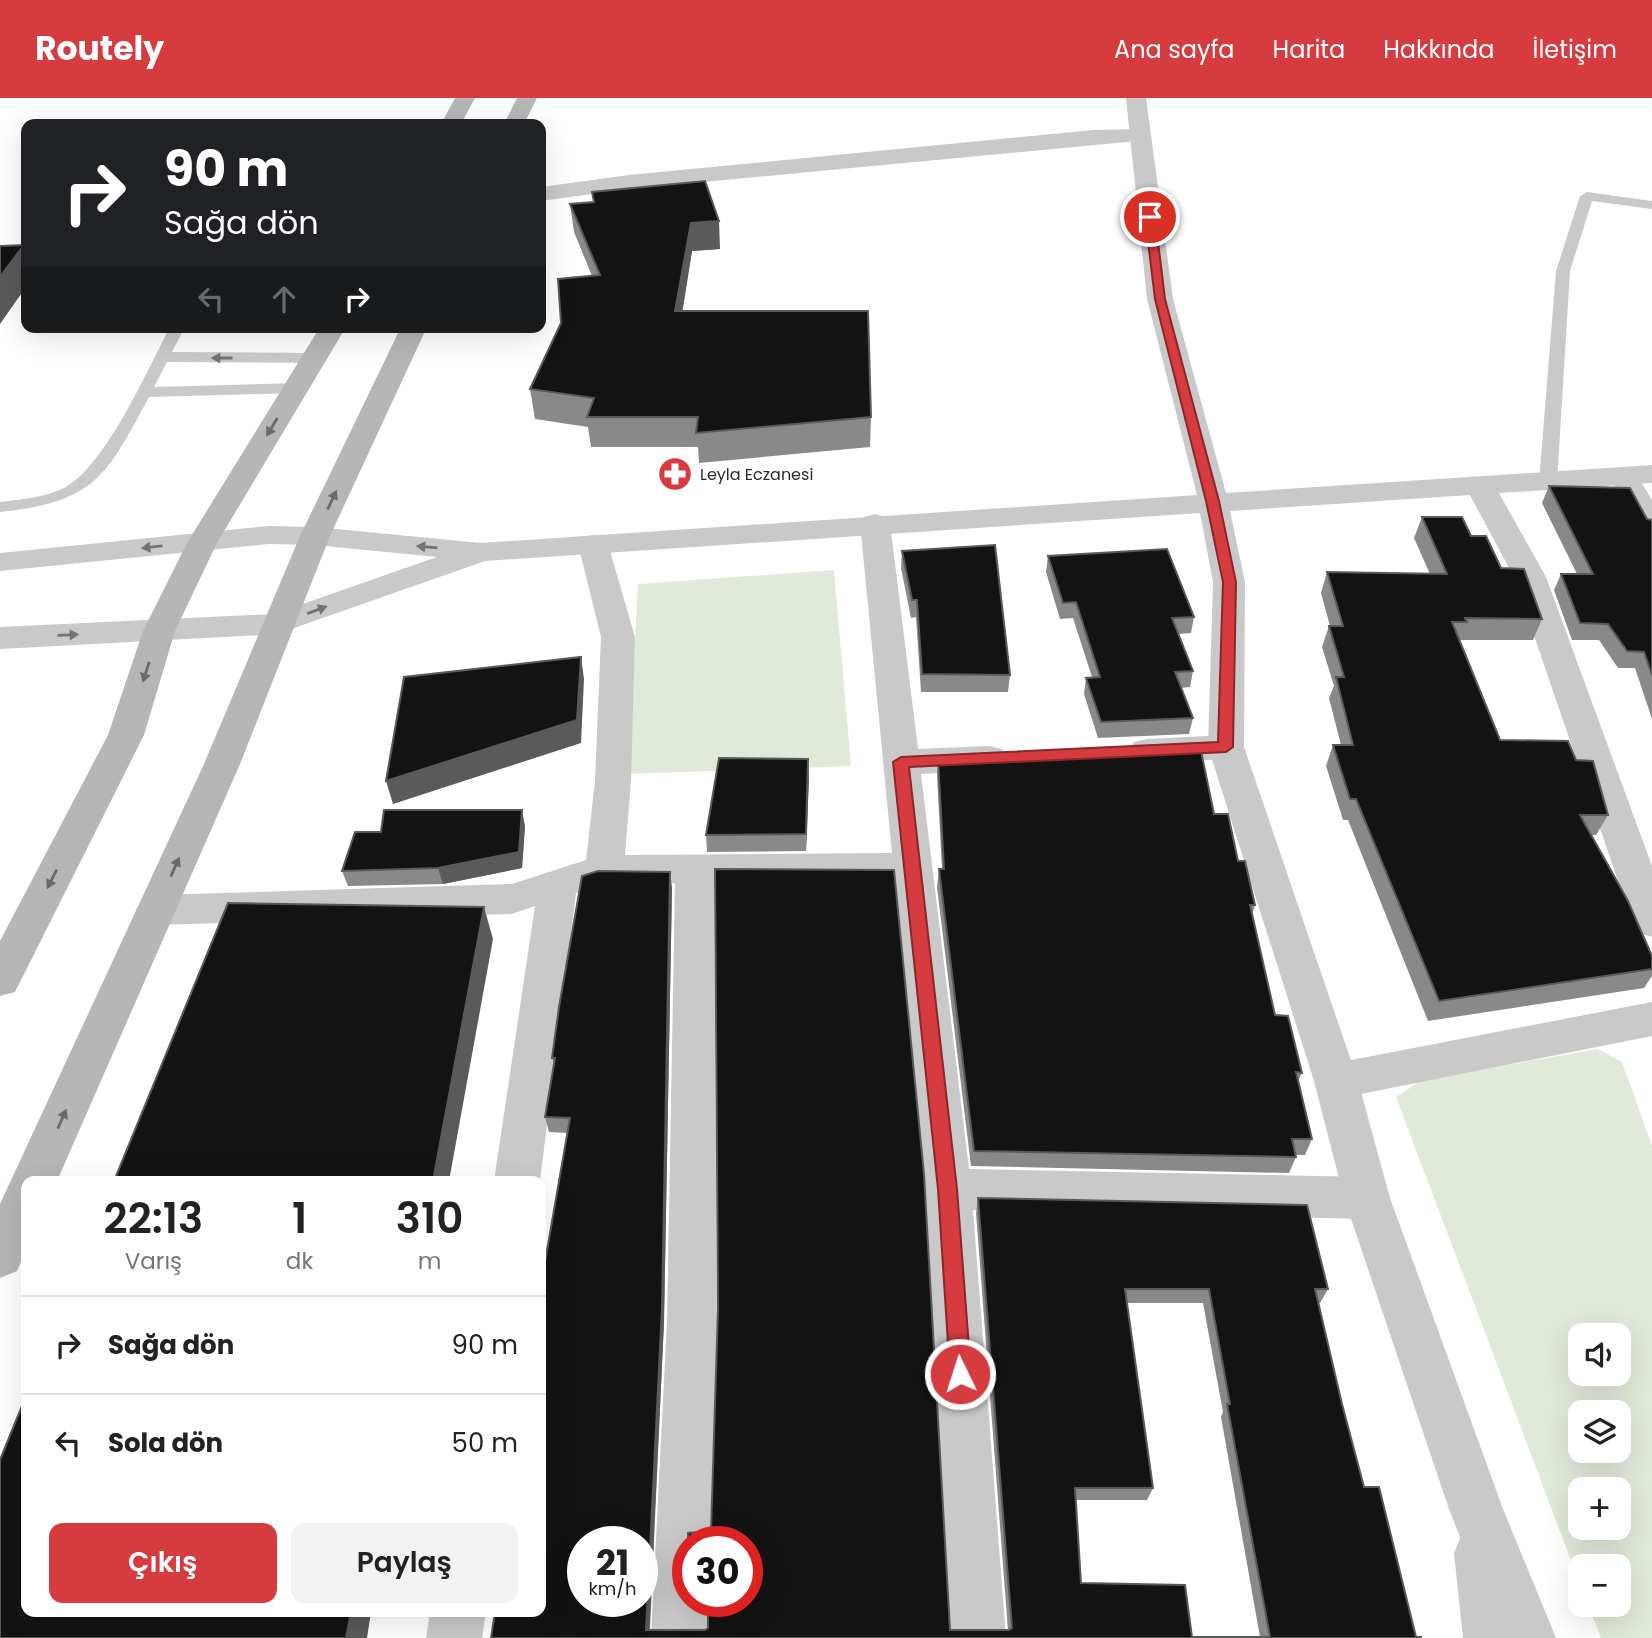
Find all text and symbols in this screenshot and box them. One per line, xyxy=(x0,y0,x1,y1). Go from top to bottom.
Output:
text: Routely xyxy=(35,25,164,72)
text: Ana sayfa xyxy=(1114,33,1235,66)
text: Harita xyxy=(1273,33,1345,66)
text: Hakkında xyxy=(1383,33,1495,66)
text: İletişim xyxy=(1533,33,1617,66)
text: 90 m xyxy=(164,135,288,203)
icon: right xyxy=(49,147,140,238)
pin xyxy=(1120,187,1180,247)
icon: arrive xyxy=(1131,198,1169,236)
text: Sağa dön xyxy=(164,200,319,245)
icon: left xyxy=(192,280,230,318)
icon: ahead xyxy=(265,280,303,318)
icon: right xyxy=(338,280,376,318)
one-way arrow xyxy=(210,352,232,364)
one-way arrow xyxy=(266,418,278,437)
pharmacy icon: Leyla Eczanesi xyxy=(656,455,694,493)
place label: Leyla Eczanesi xyxy=(700,463,813,486)
one-way arrow xyxy=(326,490,338,510)
one-way arrow xyxy=(416,541,438,552)
one-way arrow xyxy=(141,542,163,553)
one-way arrow xyxy=(307,604,328,615)
one-way arrow xyxy=(57,629,79,640)
one-way arrow xyxy=(140,662,150,683)
one-way arrow xyxy=(169,857,181,877)
one-way arrow xyxy=(46,869,57,889)
one-way arrow xyxy=(56,1109,68,1129)
text: 22:13 xyxy=(104,1189,203,1248)
text: 1 xyxy=(292,1189,307,1248)
text: 310 xyxy=(396,1189,463,1248)
text: Varış xyxy=(125,1245,182,1277)
text: dk xyxy=(286,1245,313,1277)
text: m xyxy=(418,1245,441,1277)
map controls xyxy=(1568,1323,1631,1617)
button: sound xyxy=(1568,1323,1631,1386)
icon: right xyxy=(49,1326,87,1364)
text: Sağa dön xyxy=(108,1327,234,1363)
text: 90 m xyxy=(452,1327,518,1363)
position arrow xyxy=(923,1337,997,1411)
button: layers xyxy=(1568,1400,1631,1463)
icon: left xyxy=(49,1424,87,1462)
text: Sola dön xyxy=(108,1425,223,1461)
text: 50 m xyxy=(452,1425,518,1461)
button: + xyxy=(1568,1477,1631,1540)
button: Çıkış xyxy=(49,1523,277,1603)
button: Paylaş xyxy=(291,1523,518,1603)
speed limit sign: 30 xyxy=(672,1526,763,1617)
text: 21 xyxy=(596,1538,629,1587)
button: − xyxy=(1568,1554,1631,1617)
text: km/h xyxy=(589,1576,636,1601)

